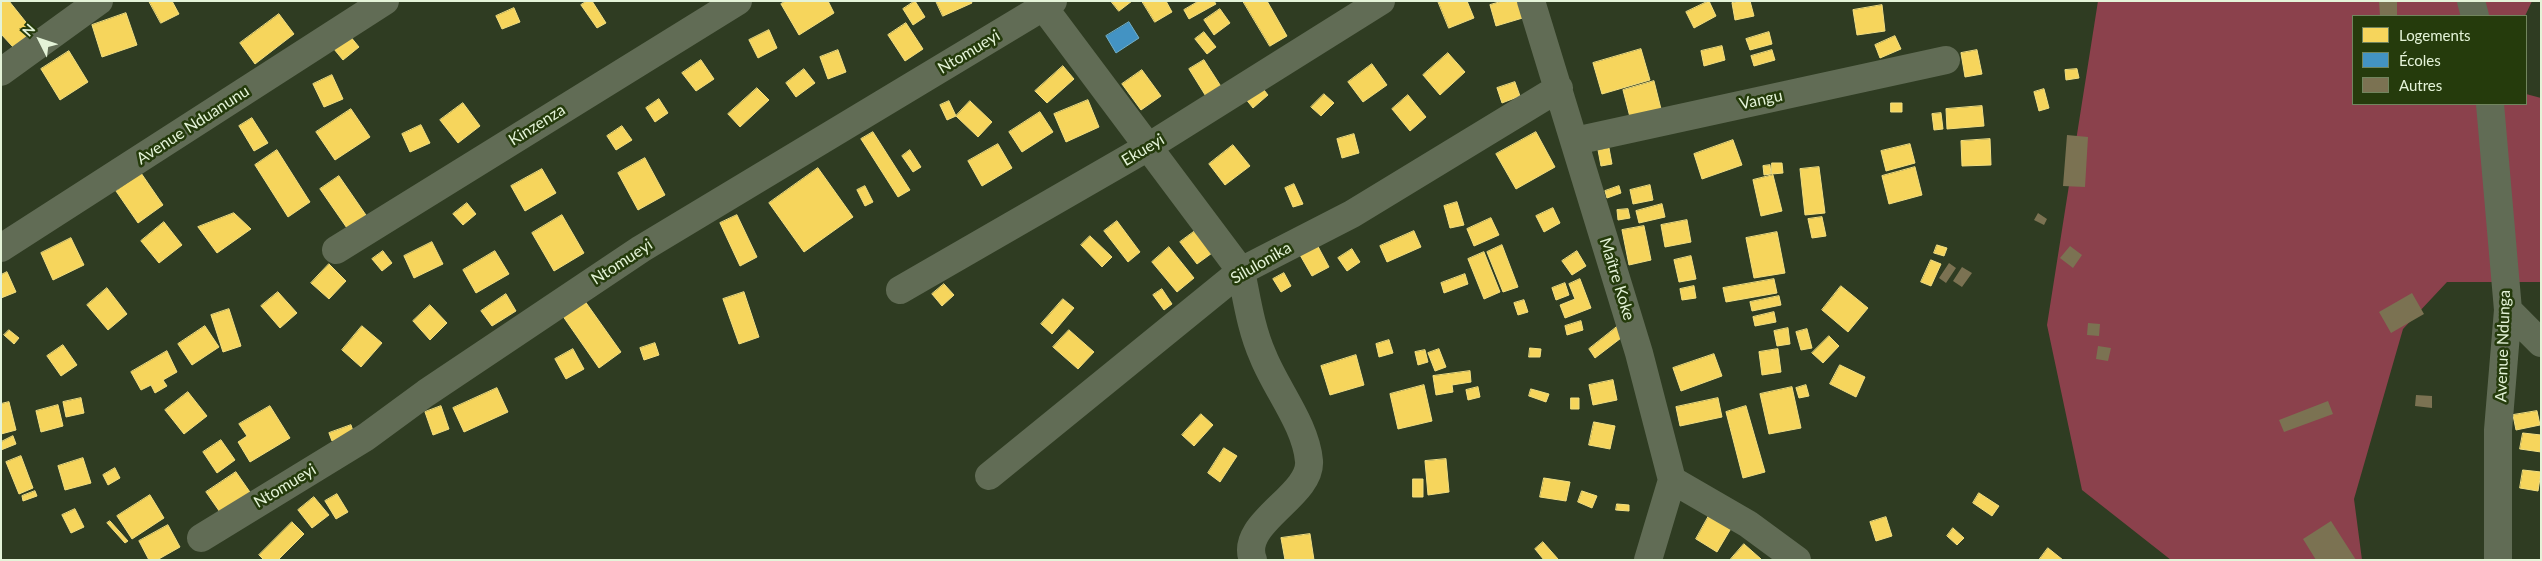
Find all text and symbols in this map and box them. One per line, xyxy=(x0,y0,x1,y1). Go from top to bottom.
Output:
north arrow xyxy=(15,15,65,65)
legend xyxy=(2352,15,2527,105)
text: N xyxy=(18,20,38,39)
street label: Ntomueyi xyxy=(934,26,1004,78)
text: Logements xyxy=(2399,26,2471,44)
text: Écoles xyxy=(2399,51,2441,69)
text: Autres xyxy=(2399,76,2442,94)
street label: Avenue Nduanunu xyxy=(133,81,253,169)
street label: Vangu xyxy=(1738,86,1784,114)
street label: Kinzenza xyxy=(505,100,569,150)
street label: Ekueyi xyxy=(1118,130,1168,170)
street label: Ntomueyi xyxy=(588,235,656,289)
street label: Maître Koke xyxy=(1595,235,1639,323)
street label: Silulonika xyxy=(1227,238,1295,288)
street label: Avenue Ndunga xyxy=(2491,290,2515,402)
street label: Ntomueyi xyxy=(250,460,320,512)

